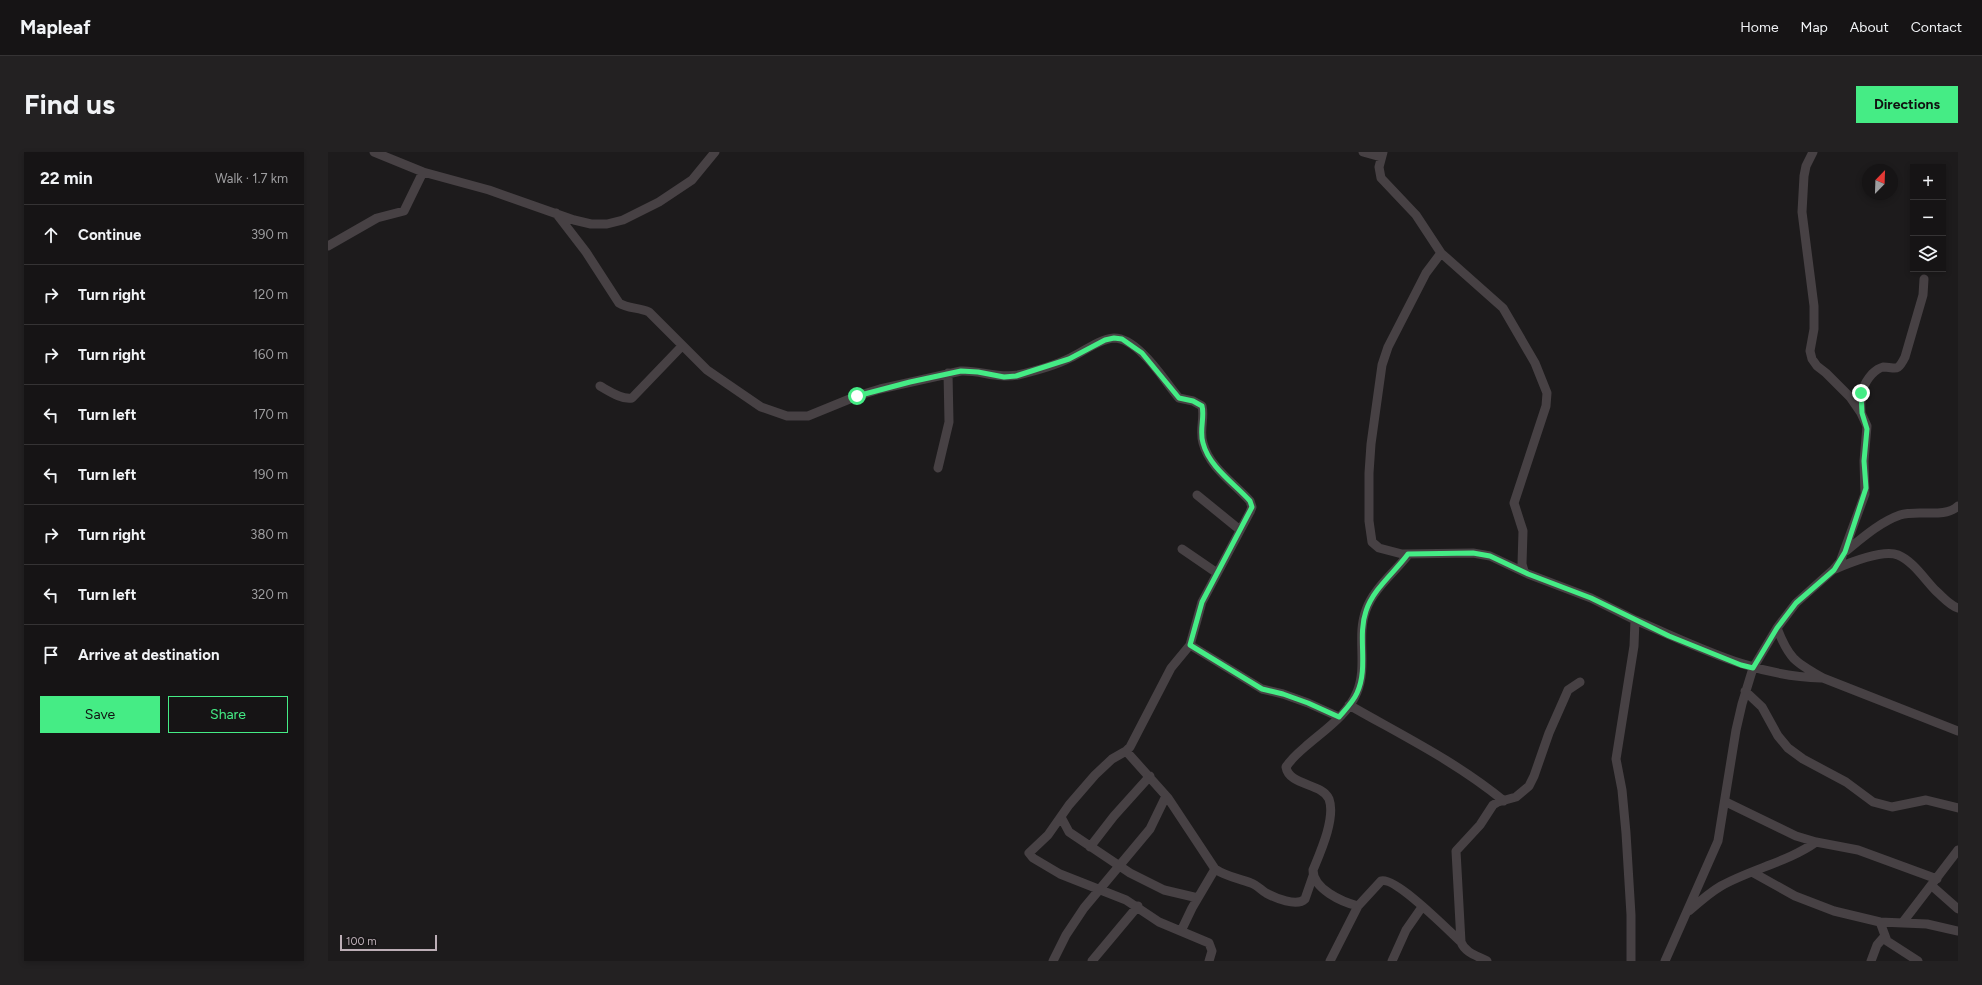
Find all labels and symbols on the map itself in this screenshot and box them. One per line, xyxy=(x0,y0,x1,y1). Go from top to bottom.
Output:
north arrow xyxy=(1862,164,1898,200)
route end xyxy=(1852,384,1870,402)
route start xyxy=(848,387,866,405)
scale bar xyxy=(340,933,437,952)

